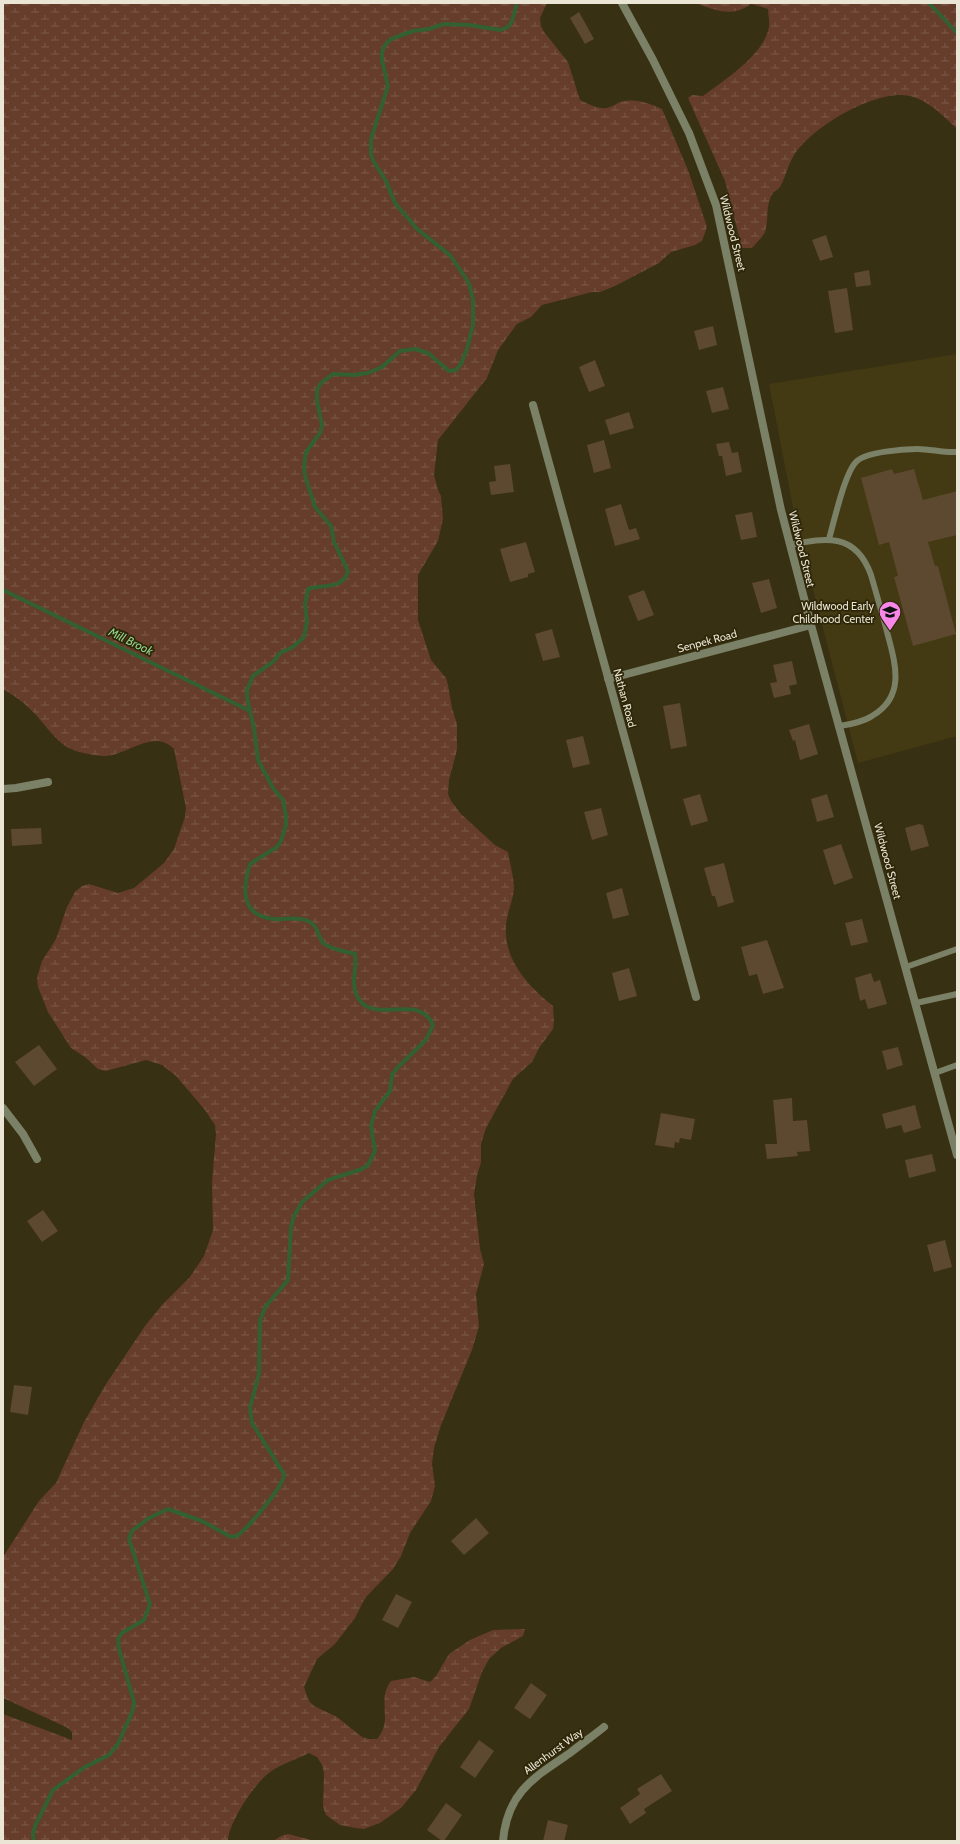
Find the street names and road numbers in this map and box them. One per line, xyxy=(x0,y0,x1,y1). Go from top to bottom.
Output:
street label: Wildwood Street xyxy=(717,193,749,273)
street label: Wildwood Street xyxy=(786,509,818,589)
street label: Senpek Road xyxy=(676,626,738,656)
street label: Nathan Road xyxy=(610,667,640,729)
street label: Wildwood Street xyxy=(871,821,905,901)
street label: Allenhurst Way xyxy=(521,1724,586,1777)

